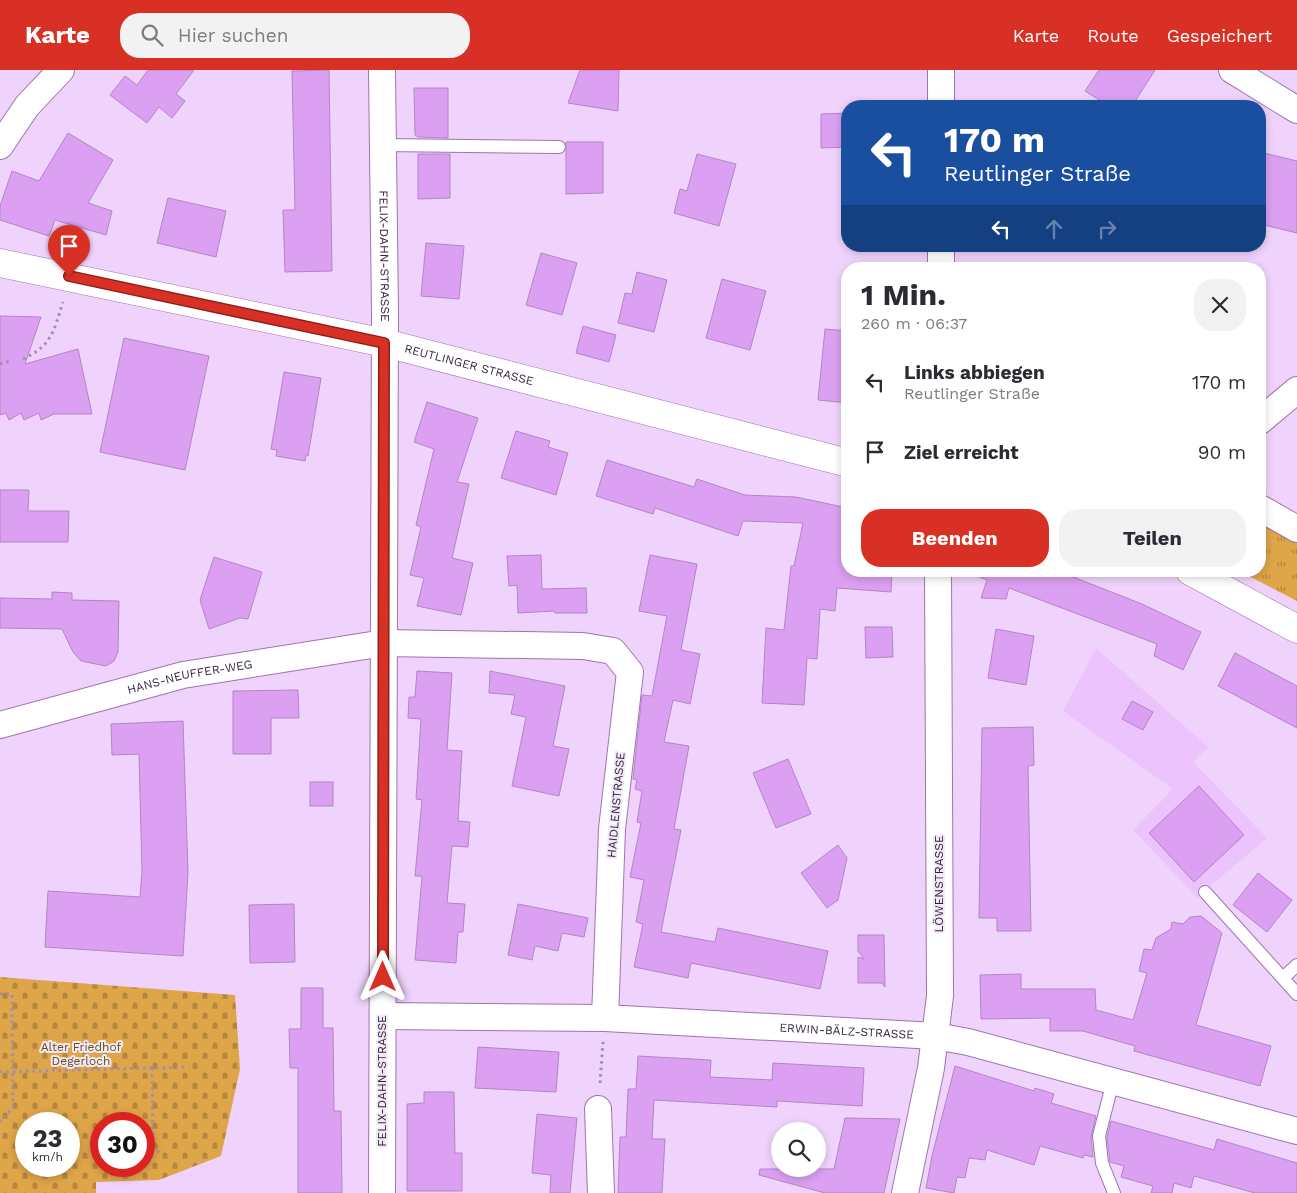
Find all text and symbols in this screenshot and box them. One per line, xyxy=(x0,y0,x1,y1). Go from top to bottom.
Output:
search box xyxy=(120,13,470,58)
text: Karte xyxy=(25,21,90,49)
icon: search xyxy=(138,21,166,49)
text: Hier suchen xyxy=(178,24,288,47)
text: Karte xyxy=(1013,25,1059,46)
text: Route xyxy=(1087,25,1139,46)
text: Gespeichert xyxy=(1167,25,1272,46)
text: 170 m xyxy=(944,119,1045,161)
icon: left xyxy=(861,120,926,185)
text: Reutlinger Straße xyxy=(944,161,1131,186)
street label: FELIX-DAHN-STRASSE xyxy=(376,190,392,322)
icon: left xyxy=(987,215,1015,243)
icon: ahead xyxy=(1040,215,1068,243)
icon: right xyxy=(1093,215,1121,243)
pin xyxy=(48,225,90,276)
icon: arrive xyxy=(55,232,83,260)
text: 1 Min. xyxy=(861,277,946,312)
button: close xyxy=(1194,279,1246,331)
text: 260 m · 06:37 xyxy=(861,314,967,333)
street label: REUTLINGER STRASSE xyxy=(403,341,535,388)
text: Links abbiegen xyxy=(904,361,1045,384)
icon: left xyxy=(861,368,889,396)
text: 170 m xyxy=(1192,371,1246,394)
text: Reutlinger Straße xyxy=(904,384,1040,403)
icon: arrive xyxy=(861,438,889,466)
text: Ziel erreicht xyxy=(904,441,1019,464)
text: 90 m xyxy=(1198,441,1246,464)
button: Beenden xyxy=(861,509,1049,567)
button: Teilen xyxy=(1059,509,1246,567)
street label: HANS-NEUFFER-WEG xyxy=(126,657,253,697)
street label: HAIDLENSTRASSE xyxy=(604,751,628,858)
street label: LÖWENSTRASSE xyxy=(932,835,946,933)
position arrow xyxy=(356,950,408,1002)
street label: FELIX-DAHN-STRASSE xyxy=(375,1015,389,1147)
street label: ERWIN-BÄLZ-STRASSE xyxy=(779,1020,915,1042)
park label: Alter Friedhof Degerloch xyxy=(41,1040,122,1068)
speed limit sign: 30 xyxy=(90,1112,155,1177)
map controls xyxy=(771,1122,826,1177)
button: search xyxy=(771,1122,826,1177)
text: 23 xyxy=(33,1124,62,1153)
text: km/h xyxy=(32,1150,63,1164)

